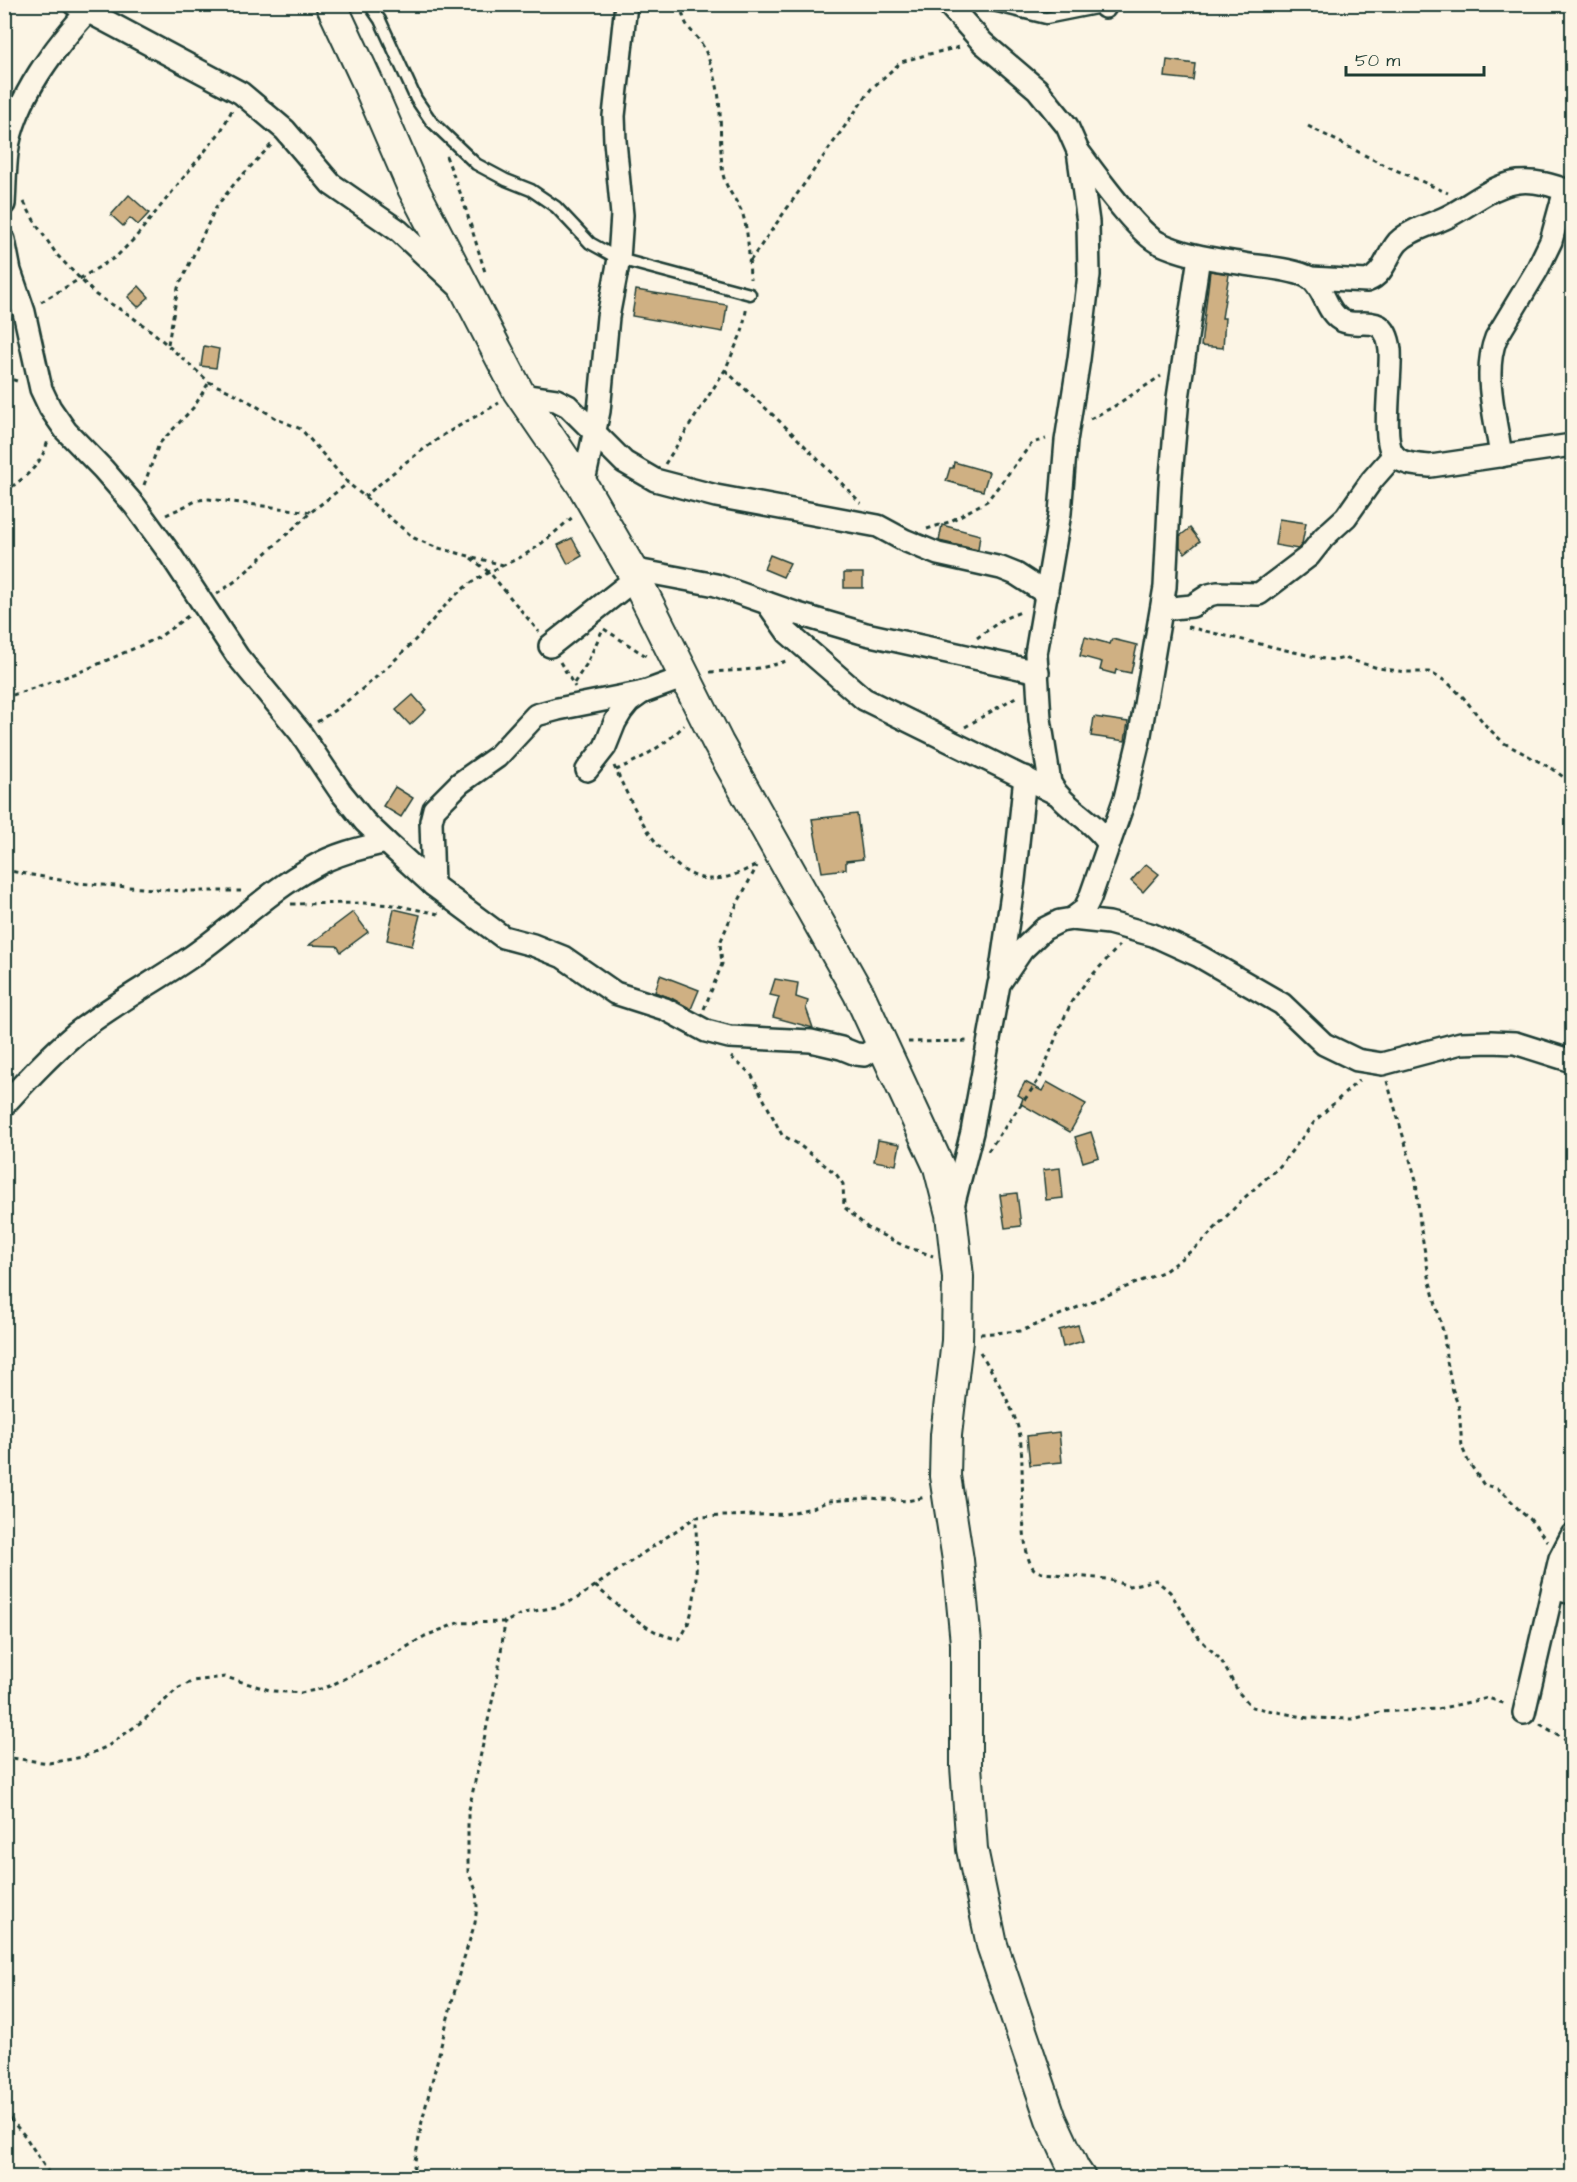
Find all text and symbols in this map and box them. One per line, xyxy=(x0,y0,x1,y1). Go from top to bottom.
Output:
scale bar xyxy=(1346,39,1484,77)
text: 50 m xyxy=(1355,48,1400,73)

